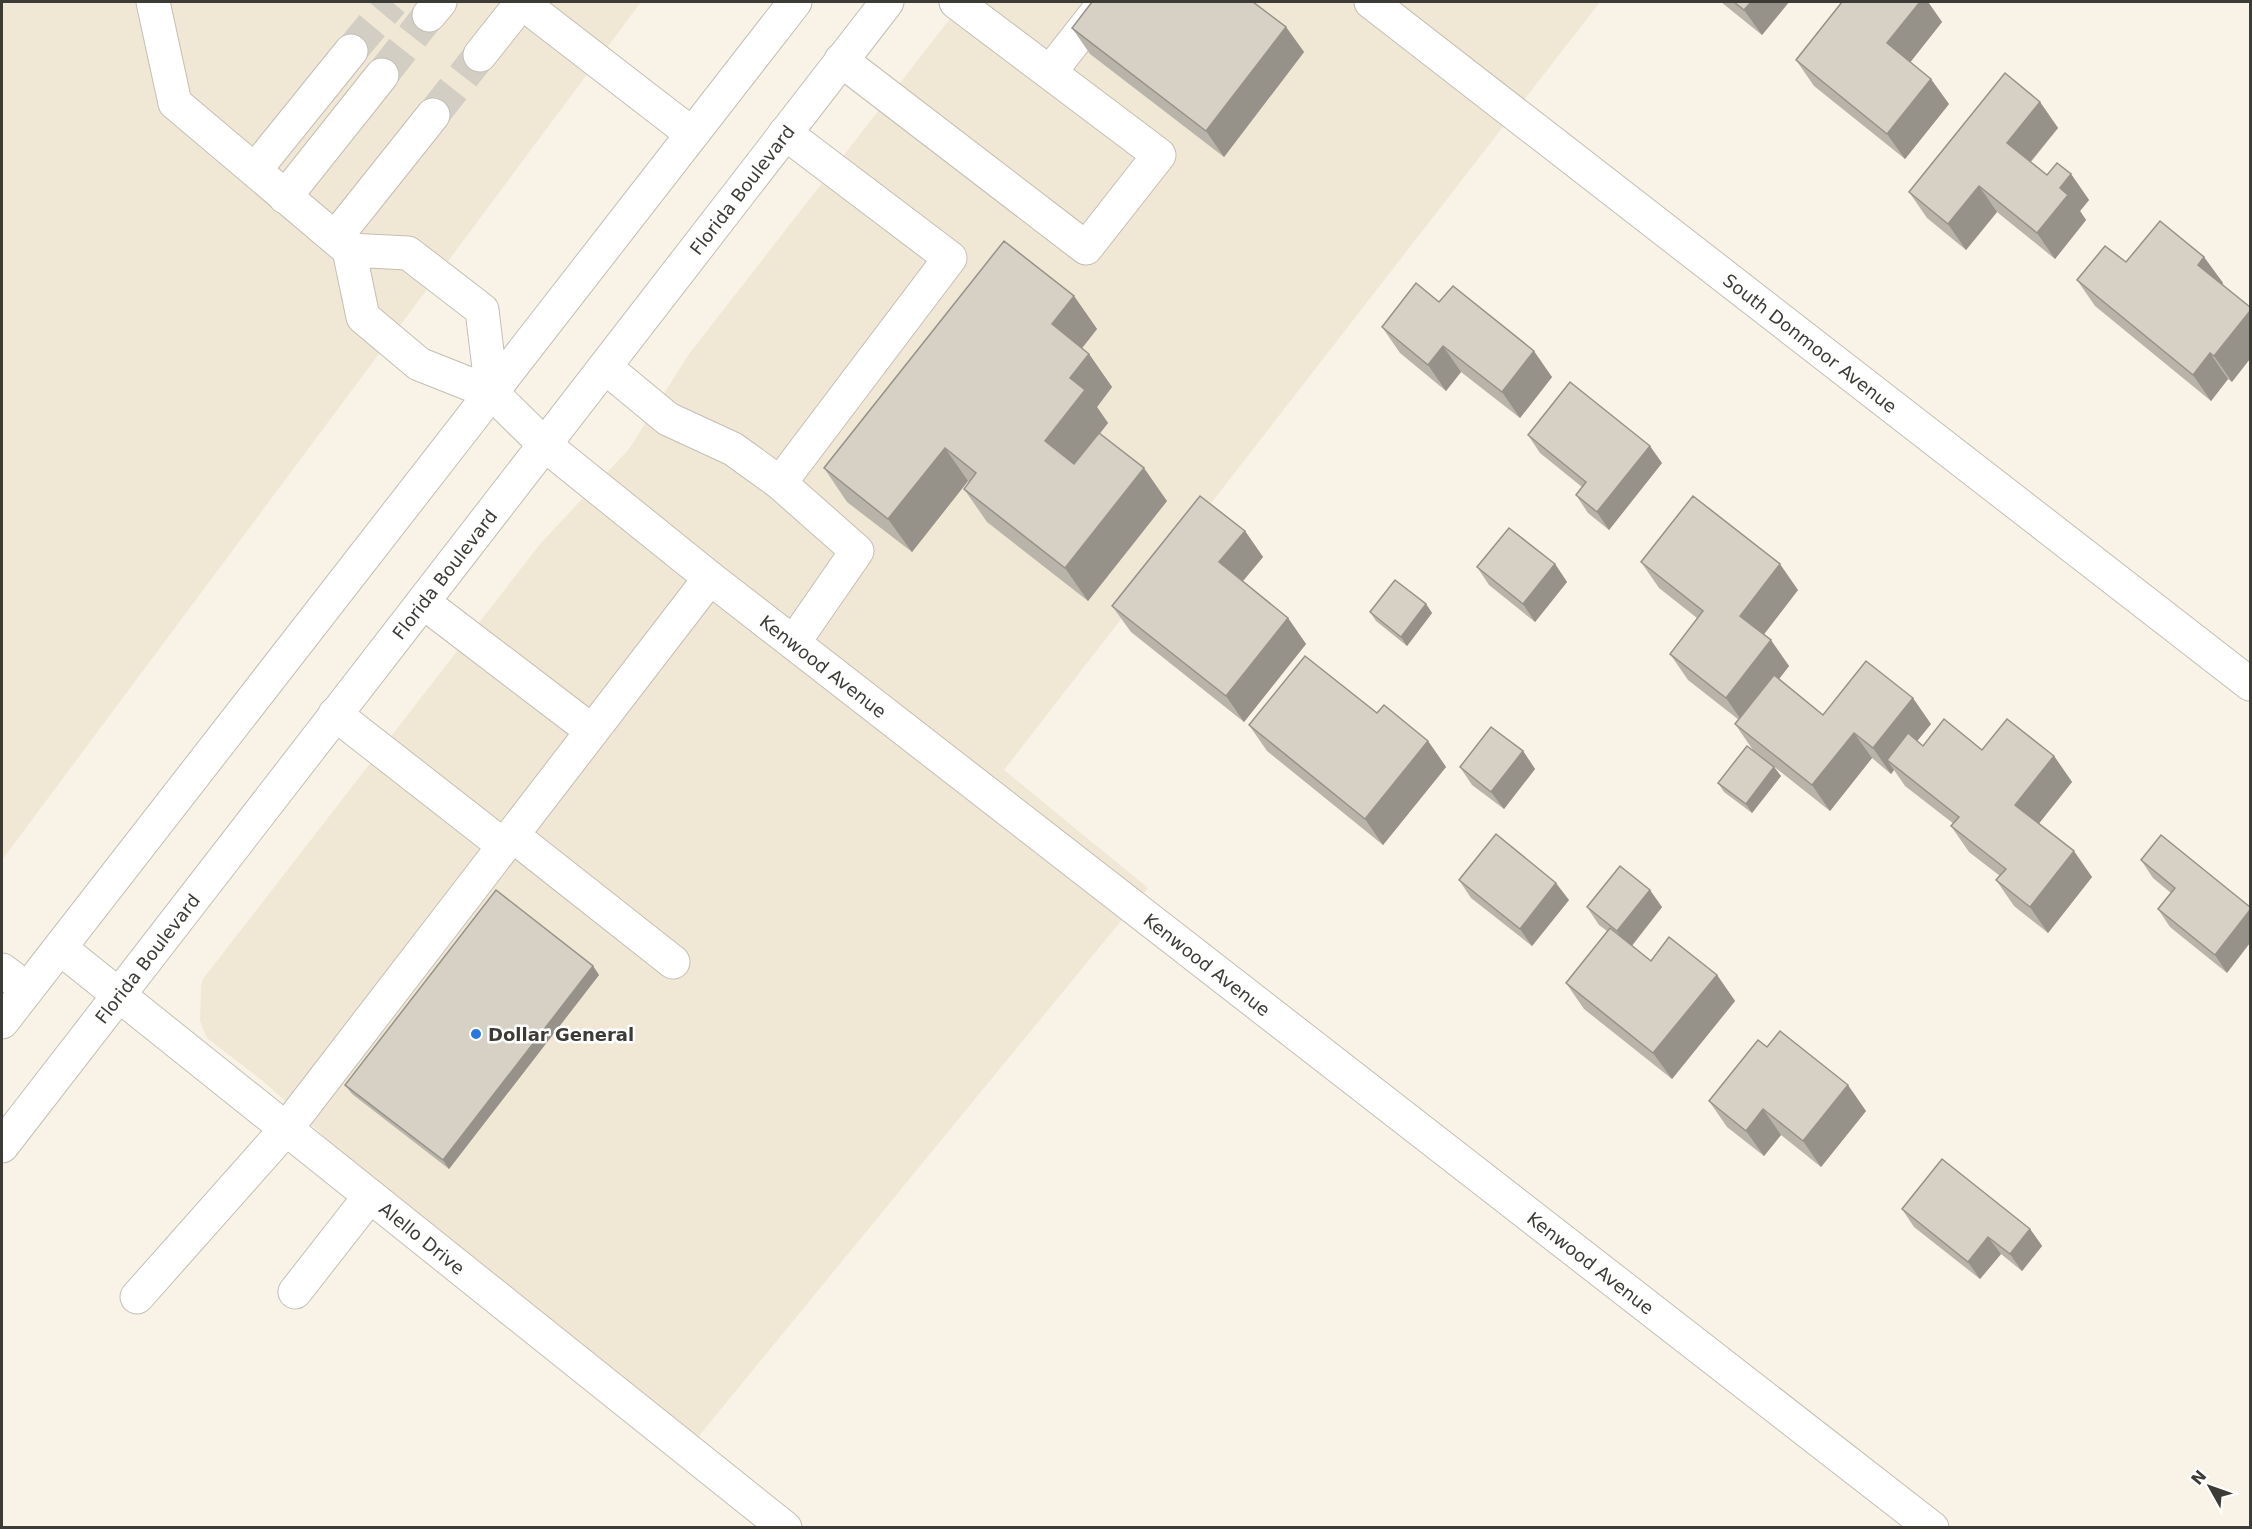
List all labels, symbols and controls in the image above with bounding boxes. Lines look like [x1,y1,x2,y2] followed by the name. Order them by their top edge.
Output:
[685,121,798,259] street label: Florida Boulevard
[1719,269,1901,417] street label: South Donmoor Avenue
[388,505,501,643] street label: Florida Boulevard
[756,611,891,722] street label: Kenwood Avenue
[90,890,204,1028] street label: Florida Boulevard
[1140,909,1274,1020] street label: Kenwood Avenue
[488,1024,634,1045] place label: Dollar General
[469,1027,483,1041] marker: Dollar General
[375,1197,469,1278] street label: Alello Drive
[1523,1207,1658,1318] street label: Kenwood Avenue
[2180,1457,2240,1517] north arrow
[2187,1466,2210,1489] text: N

